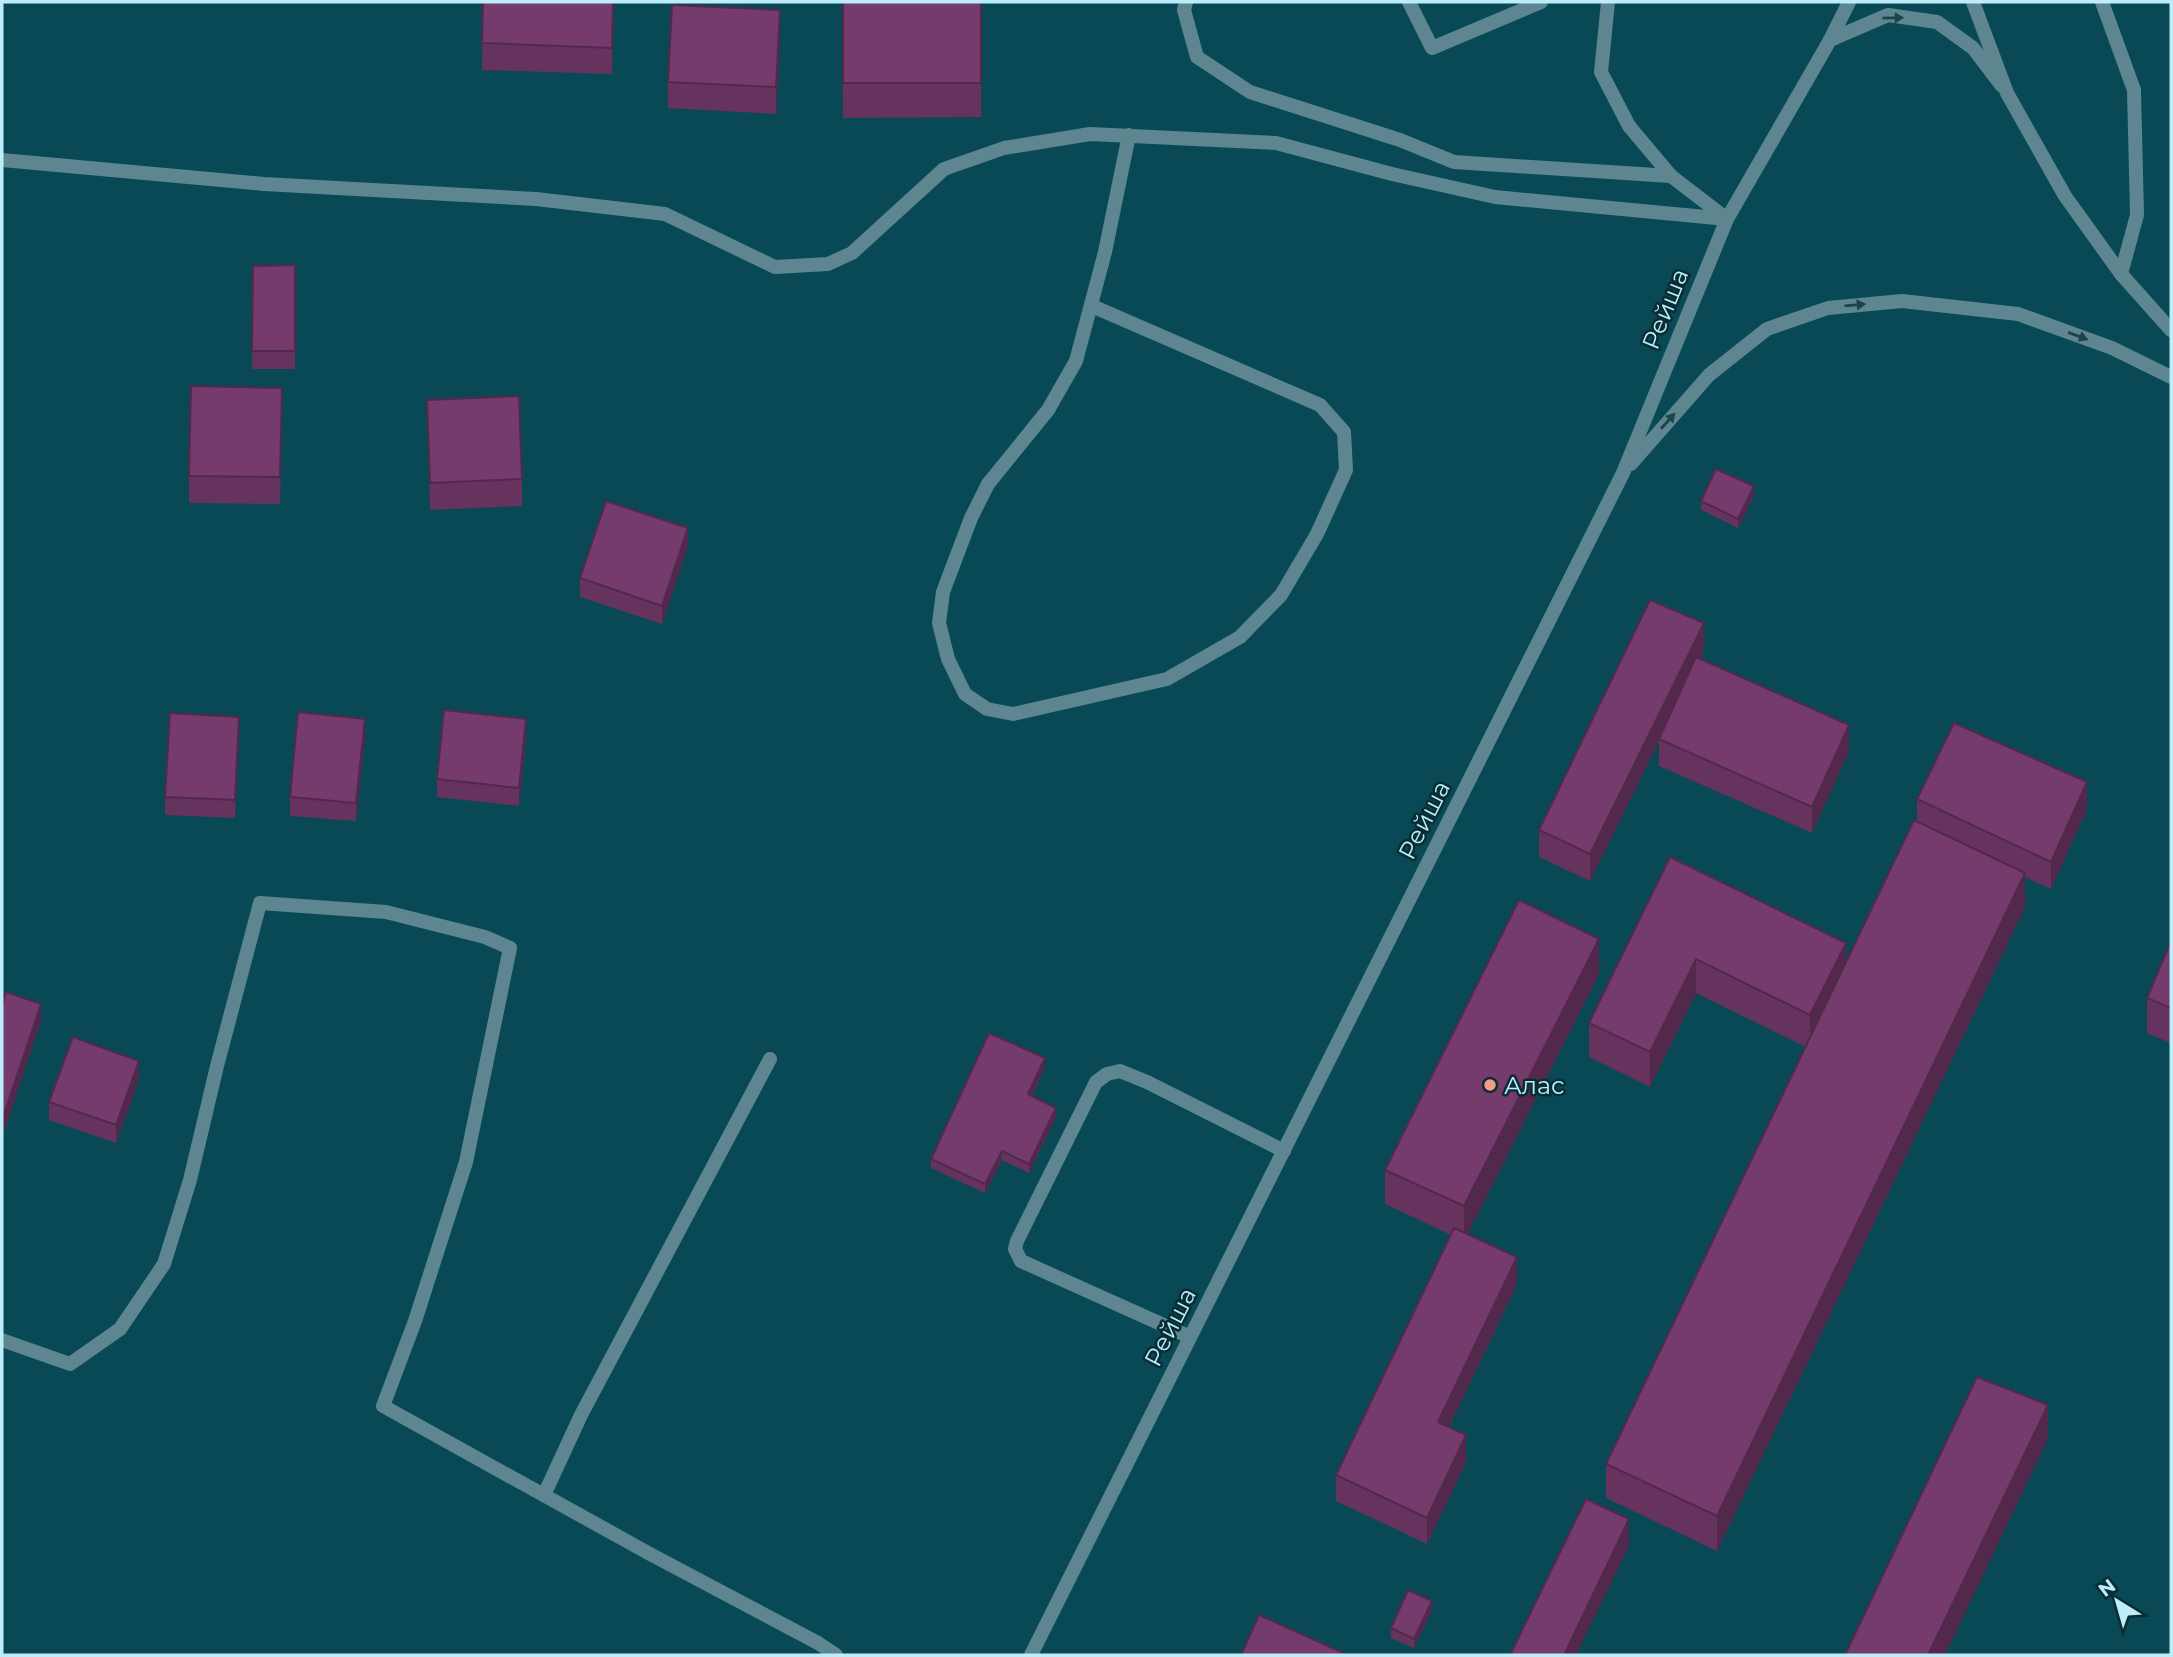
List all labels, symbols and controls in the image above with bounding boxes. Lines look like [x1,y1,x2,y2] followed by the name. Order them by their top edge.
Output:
[1882,12,1904,24] one-way arrow
[1636,264,1694,354] street label: Рейша
[1844,299,1866,310] one-way arrow
[2067,331,2088,342] one-way arrow
[1660,413,1675,430] one-way arrow
[1392,776,1456,864] street label: Рейша
[1504,1071,1565,1100] place label: Алас
[1482,1077,1498,1093] marker: Алас
[1138,1283,1202,1371] street label: Рейша
[2082,1566,2152,1636] north arrow
[2094,1574,2120,1602] text: N

